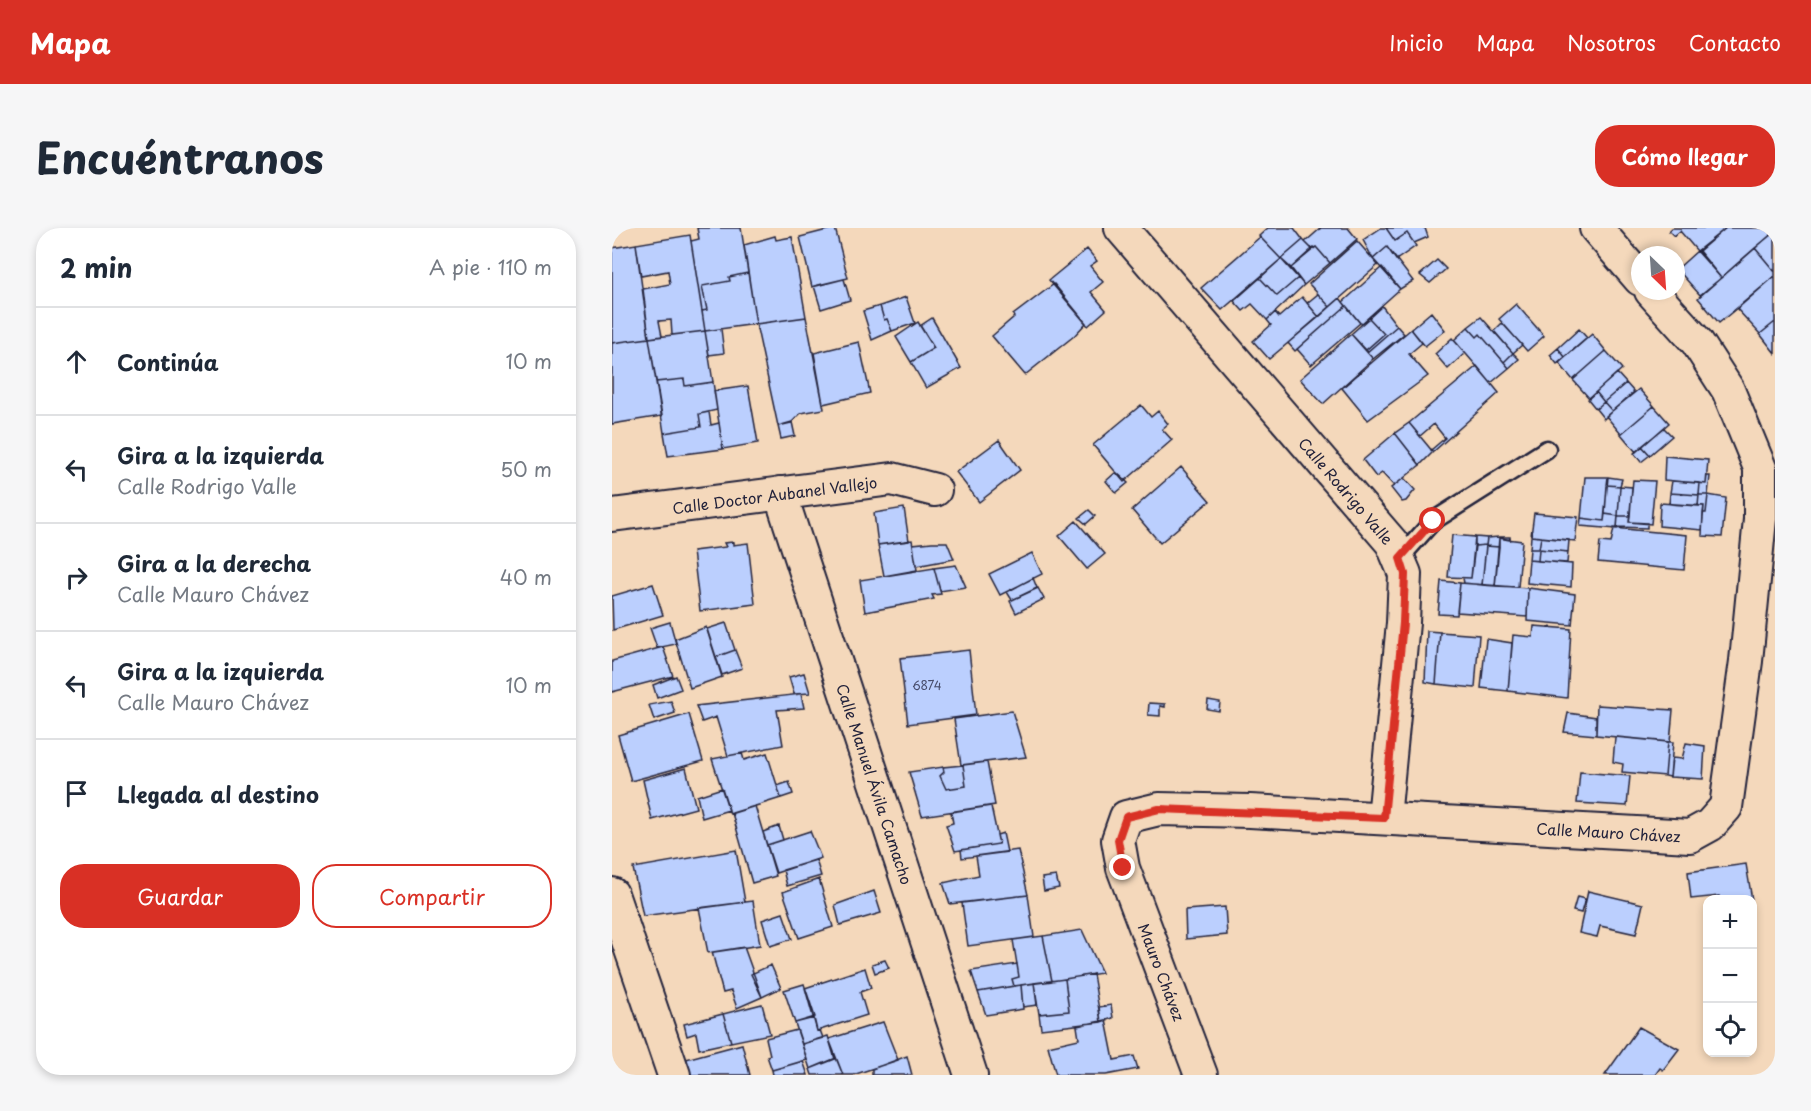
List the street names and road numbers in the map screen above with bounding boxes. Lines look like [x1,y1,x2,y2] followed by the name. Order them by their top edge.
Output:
[1294,432,1399,549] street label: Calle Rodrigo Valle
[671,470,878,519] street label: Calle Doctor Aubanel Vallejo
[832,680,919,887] street label: Calle Manuel Ávila Camacho
[1536,816,1681,847] street label: Calle Mauro Chávez
[1133,920,1191,1024] street label: Mauro Chávez

